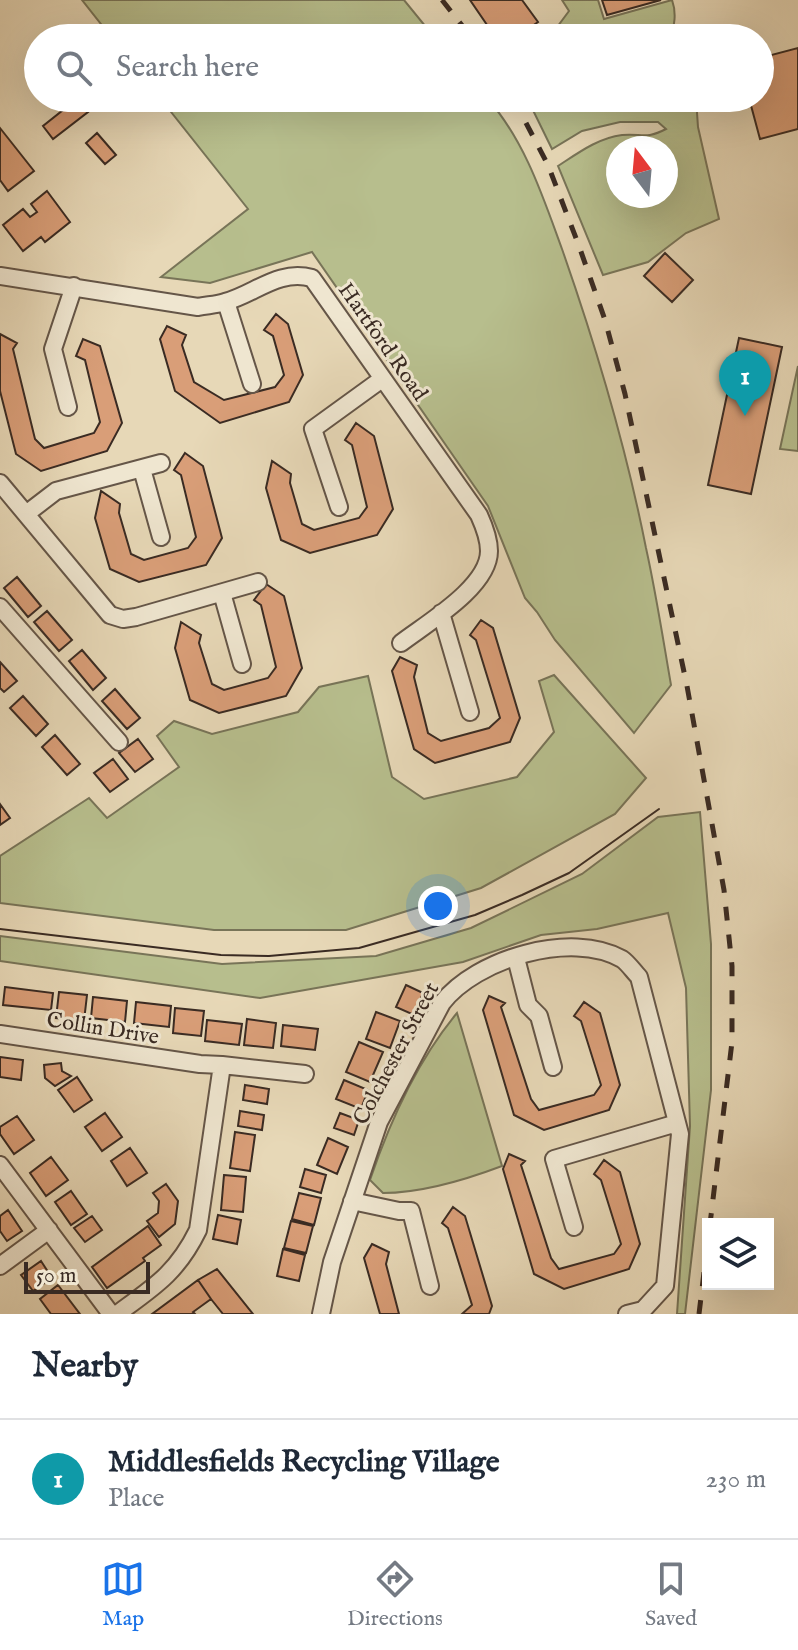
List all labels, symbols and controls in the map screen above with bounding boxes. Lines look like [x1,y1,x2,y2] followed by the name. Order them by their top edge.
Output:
[24,24,774,112] search box
[52,46,96,90] icon: search
[116,49,259,87] text: Search here
[606,136,678,208] north arrow
[331,278,434,407] street label: Hartford Road
[719,350,771,416] pin: 1
[418,886,458,926] your location
[347,977,446,1130] street label: Colchester Street
[45,1006,161,1052] street label: Collin Drive
[702,1218,774,1290] map controls
[702,1218,774,1290] button: layers
[24,1258,150,1294] scale bar
[36,1262,77,1290] text: 50 m
[32,1345,138,1388] text: Nearby
[108,1444,500,1482] text: Middlesfields Recycling Village
[53,1463,63,1496] text: 1
[706,1463,766,1496] text: 230 m
[108,1482,164,1515] text: Place
[101,1557,145,1633] tab: Map
[347,1557,443,1633] tab: Directions
[645,1557,697,1633] tab: Saved

